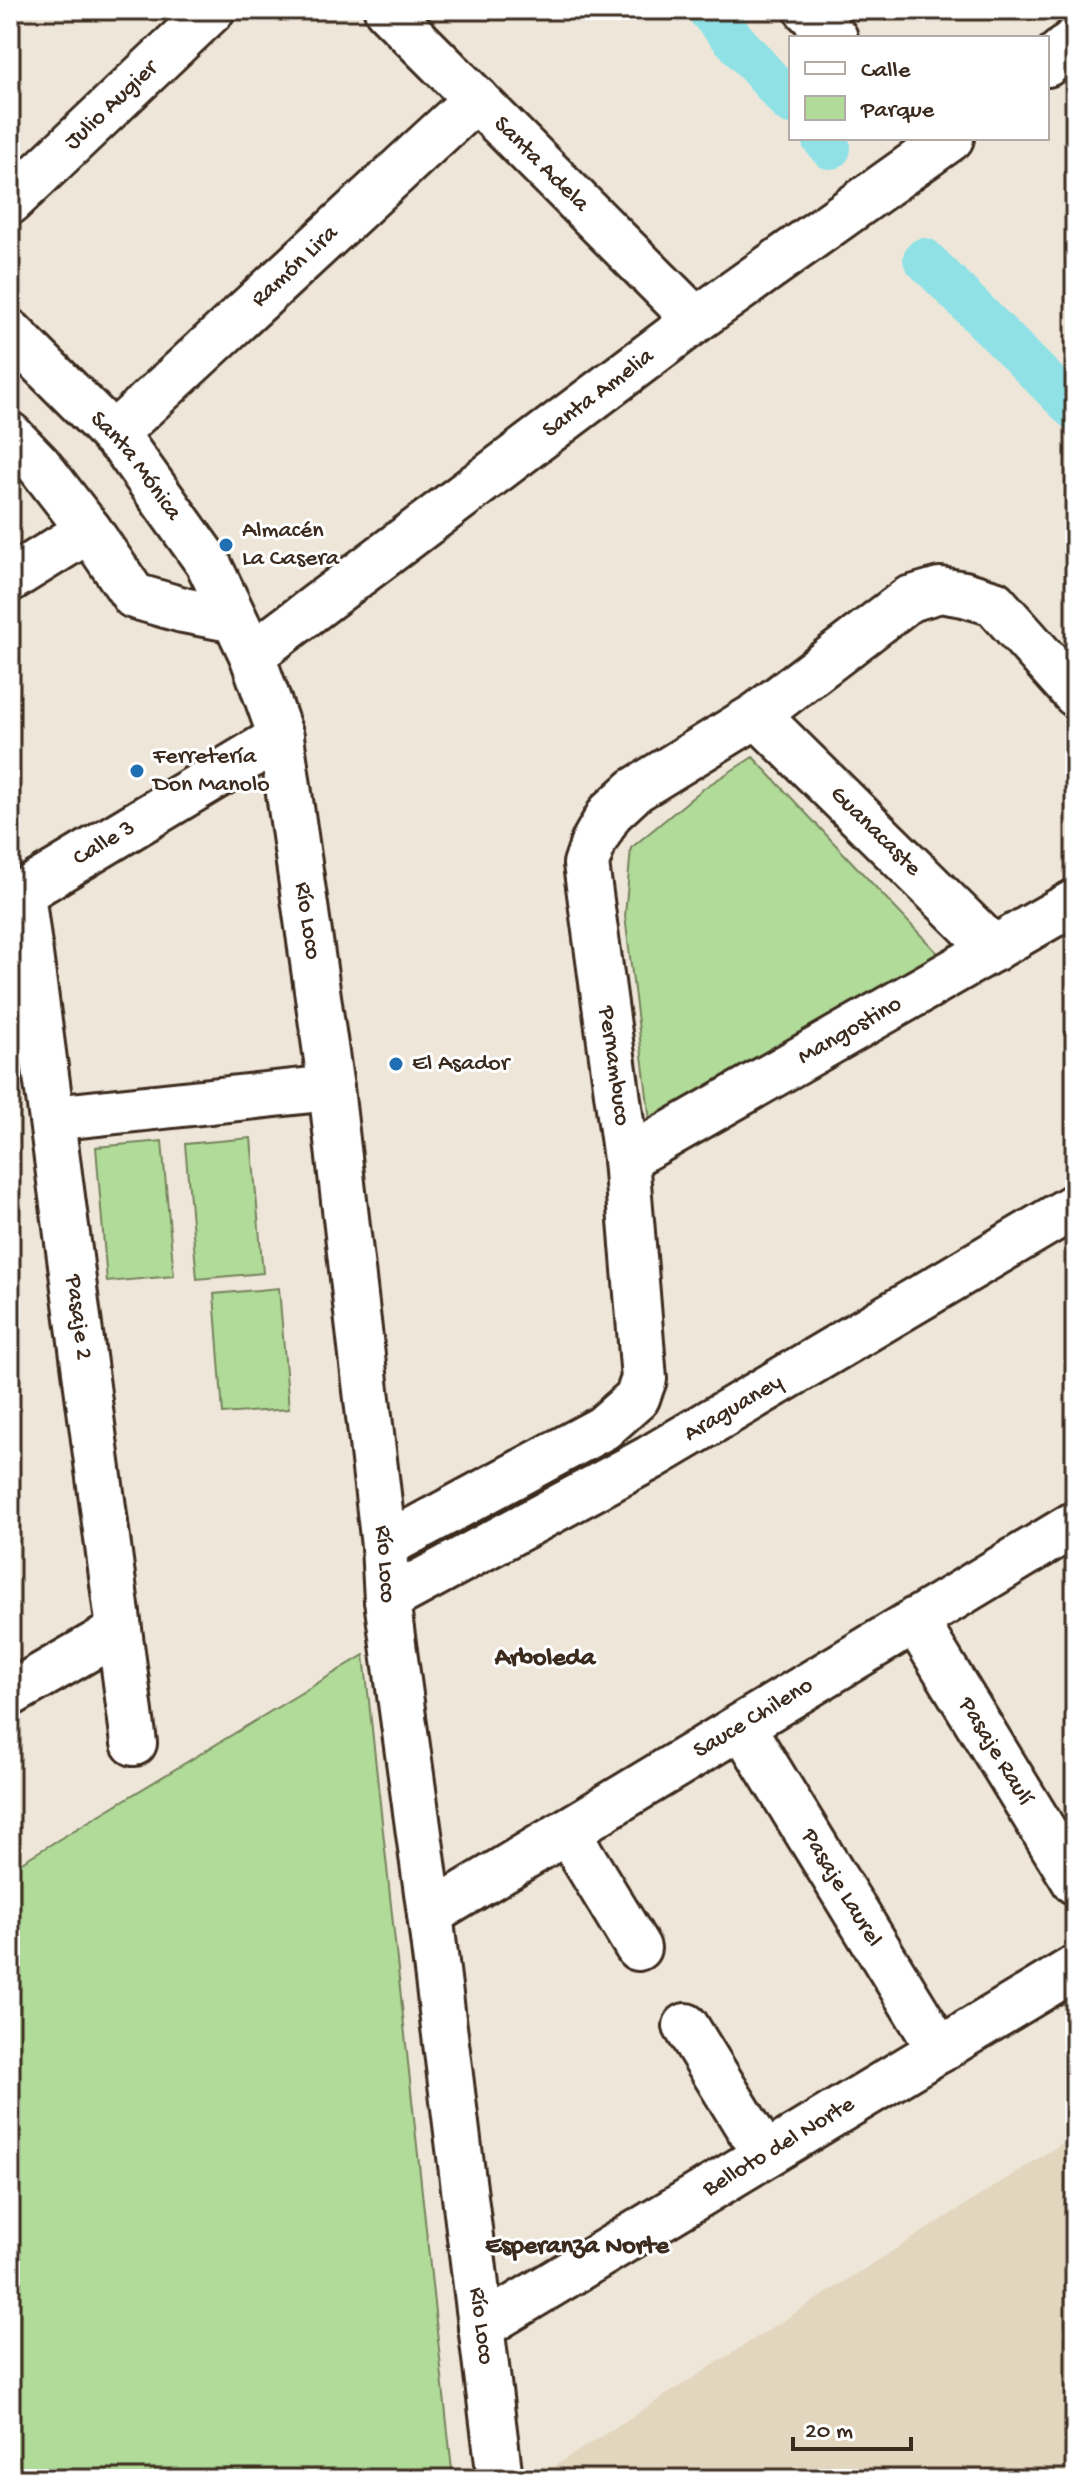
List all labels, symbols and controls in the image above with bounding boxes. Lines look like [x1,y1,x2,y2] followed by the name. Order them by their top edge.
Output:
[789,36,1049,140] legend
[59,53,166,157] street label: Julio Augier
[861,57,911,86] text: Calle
[860,97,935,126] text: Parque
[487,110,595,219] street label: Santa Adela
[245,219,345,314] street label: Ramón Lira
[537,342,660,445] street label: Santa Amelia
[83,405,188,527] street label: Santa Mónica
[242,517,340,574] place label: Almacén La Casera
[217,536,235,554] marker: Almacén La Casera
[151,743,270,800] place label: Ferretería Don Manolo
[128,762,146,780] marker: Ferretería Don Manolo
[823,780,927,883] street label: Guanacaste
[68,813,141,873] street label: Calle 3
[287,880,327,961] street label: Río Loco
[793,990,907,1072] street label: Mangostino
[590,1003,636,1128] street label: Pernambuco
[412,1050,512,1079] place label: El Asador
[387,1055,405,1073] marker: El Asador
[58,1272,98,1362] street label: Pasaje 2
[679,1368,788,1449] street label: Araguaney
[367,1524,402,1604] street label: Río Loco
[494,1644,597,1675] district label: Arboleda
[688,1671,819,1766] street label: Sauce Chileno
[951,1691,1040,1812] street label: Pasaje Raulí
[793,1823,888,1953] street label: Pasaje Laurel
[697,2090,860,2204] street label: Belloto del Norte
[485,2232,670,2263] district label: Esperanza Norte
[462,2286,500,2366] street label: Río Loco
[793,2401,911,2451] scale bar
[805,2418,853,2447] text: 20 m

